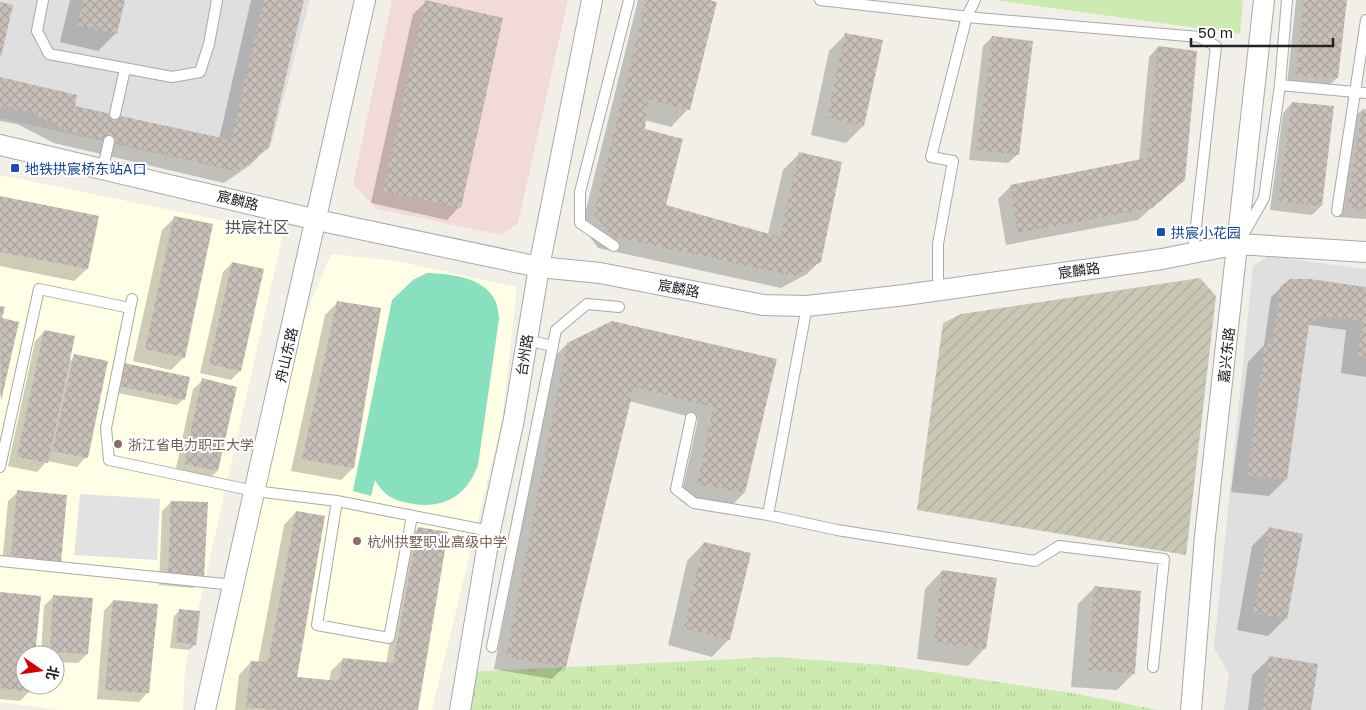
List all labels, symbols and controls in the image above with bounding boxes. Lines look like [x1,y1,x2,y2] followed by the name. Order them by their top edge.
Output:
[1191,15,1334,47] scale bar
[1198,23,1233,41] text: 50 m
[25,160,146,177] place label: 地铁拱宸桥东站A口
[9,162,21,174] marker: 地铁拱宸桥东站A口
[216,187,260,213] street label: 宸麟路
[225,217,289,237] district label: 拱宸社区
[1171,224,1241,241] place label: 拱宸小花园
[1155,226,1167,238] marker: 拱宸小花园
[1057,259,1101,281] street label: 宸麟路
[657,276,701,300] street label: 宸麟路
[271,326,301,384] street label: 舟山东路
[1215,326,1237,384] street label: 嘉兴东路
[512,333,536,377] street label: 台州路
[128,436,254,453] place label: 浙江省电力职工大学
[112,438,124,450] marker: 浙江省电力职工大学
[367,533,507,550] place label: 杭州拱墅职业高级中学
[351,535,363,547] marker: 杭州拱墅职业高级中学
[15,645,65,695] north arrow
[43,664,63,682] text: 北

